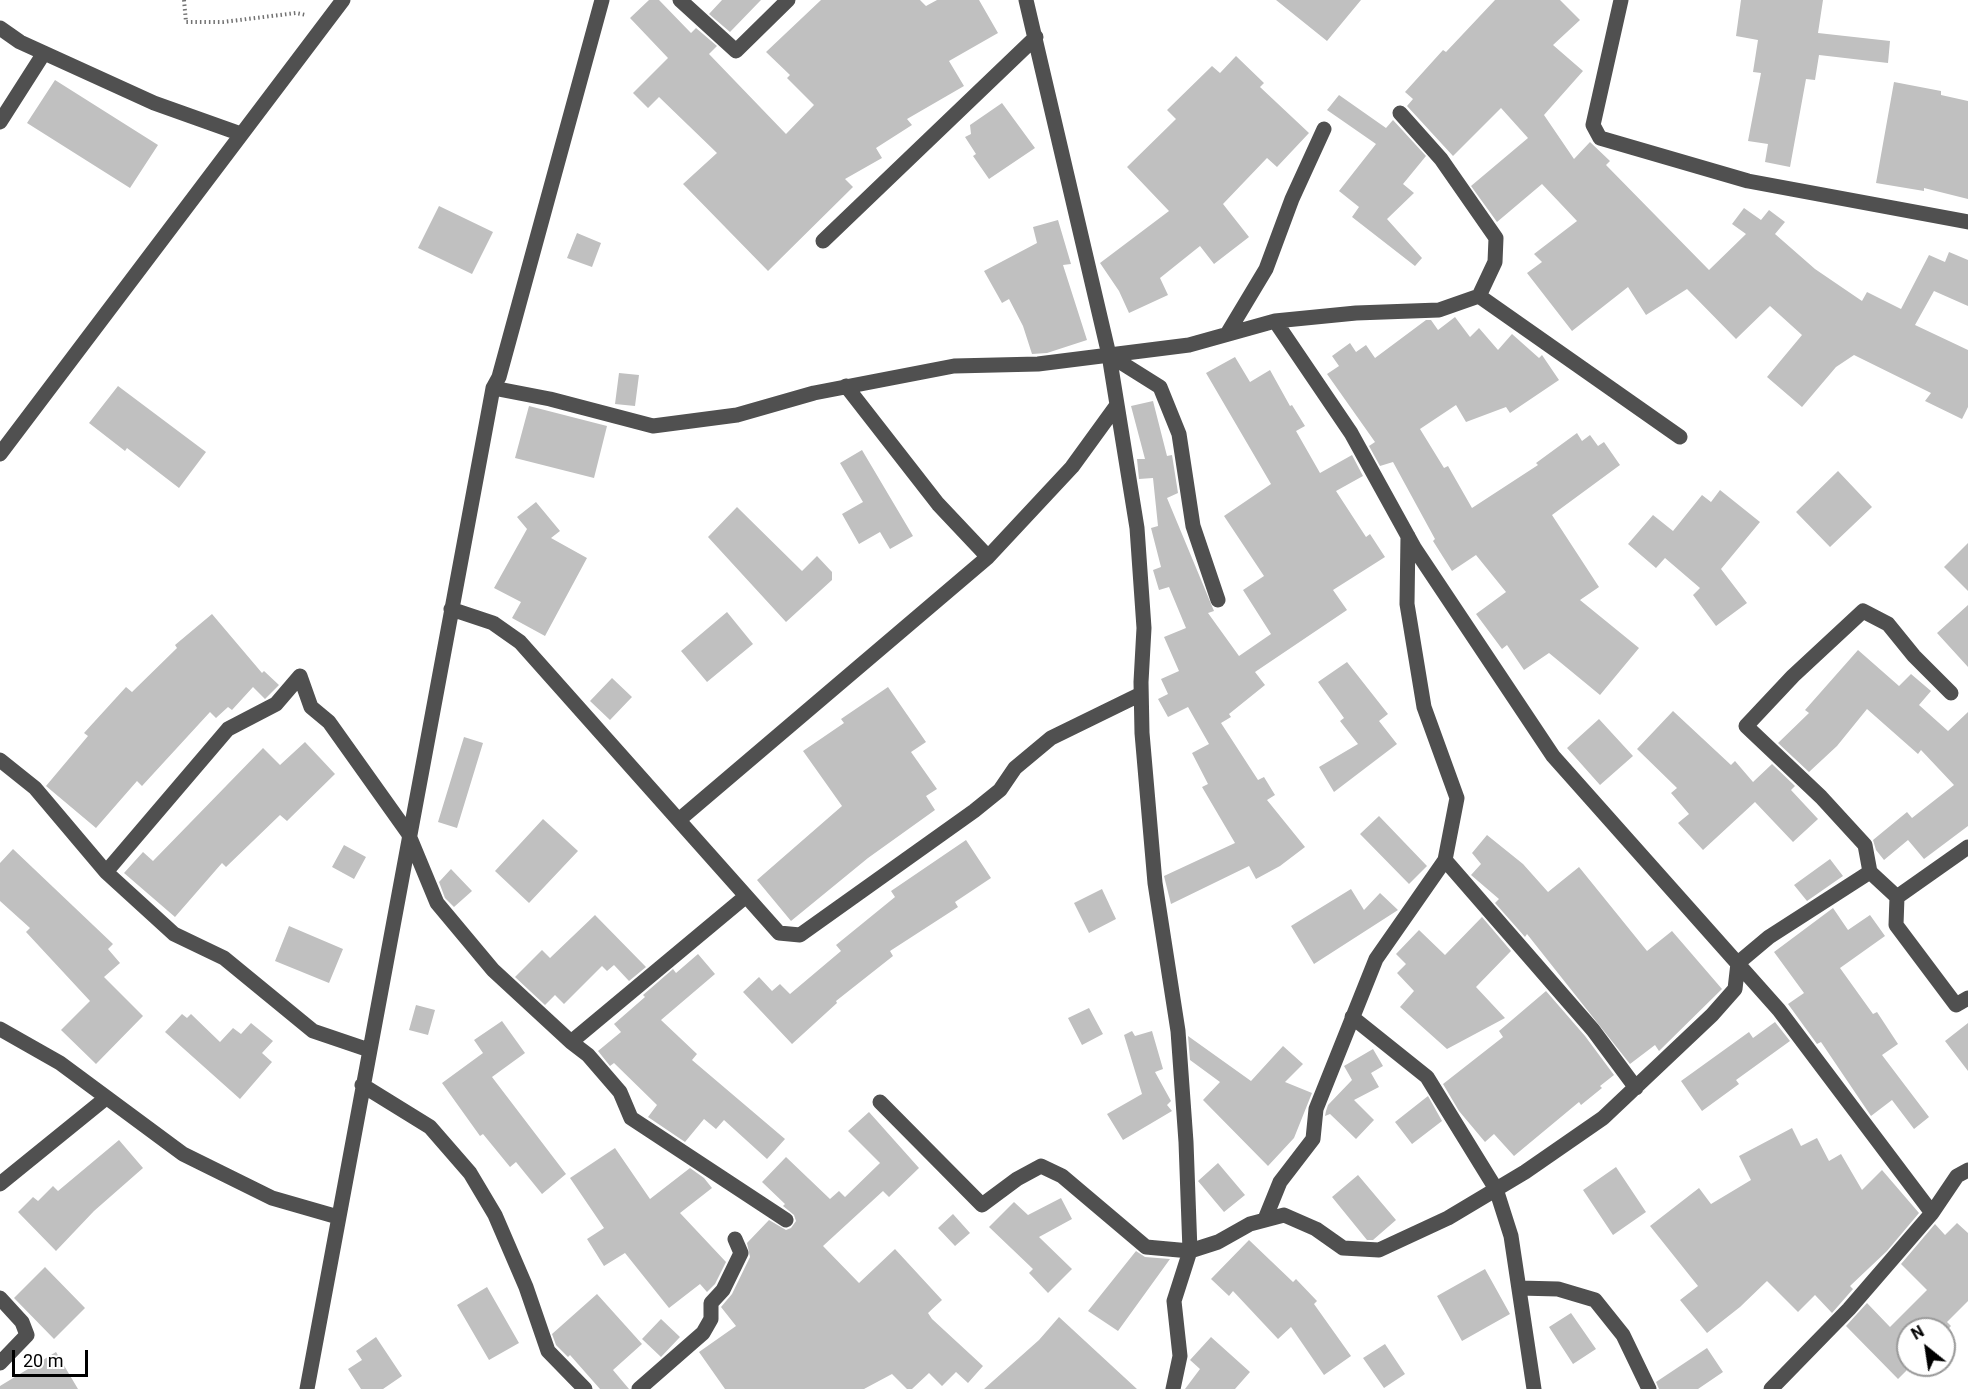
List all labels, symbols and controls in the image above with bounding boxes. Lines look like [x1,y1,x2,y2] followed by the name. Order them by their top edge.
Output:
[1896,1317,1956,1377] north arrow
[1908,1322,1927,1344] text: N
[15,1338,92,1376] scale bar
[23,1350,63,1371] text: 20 m

